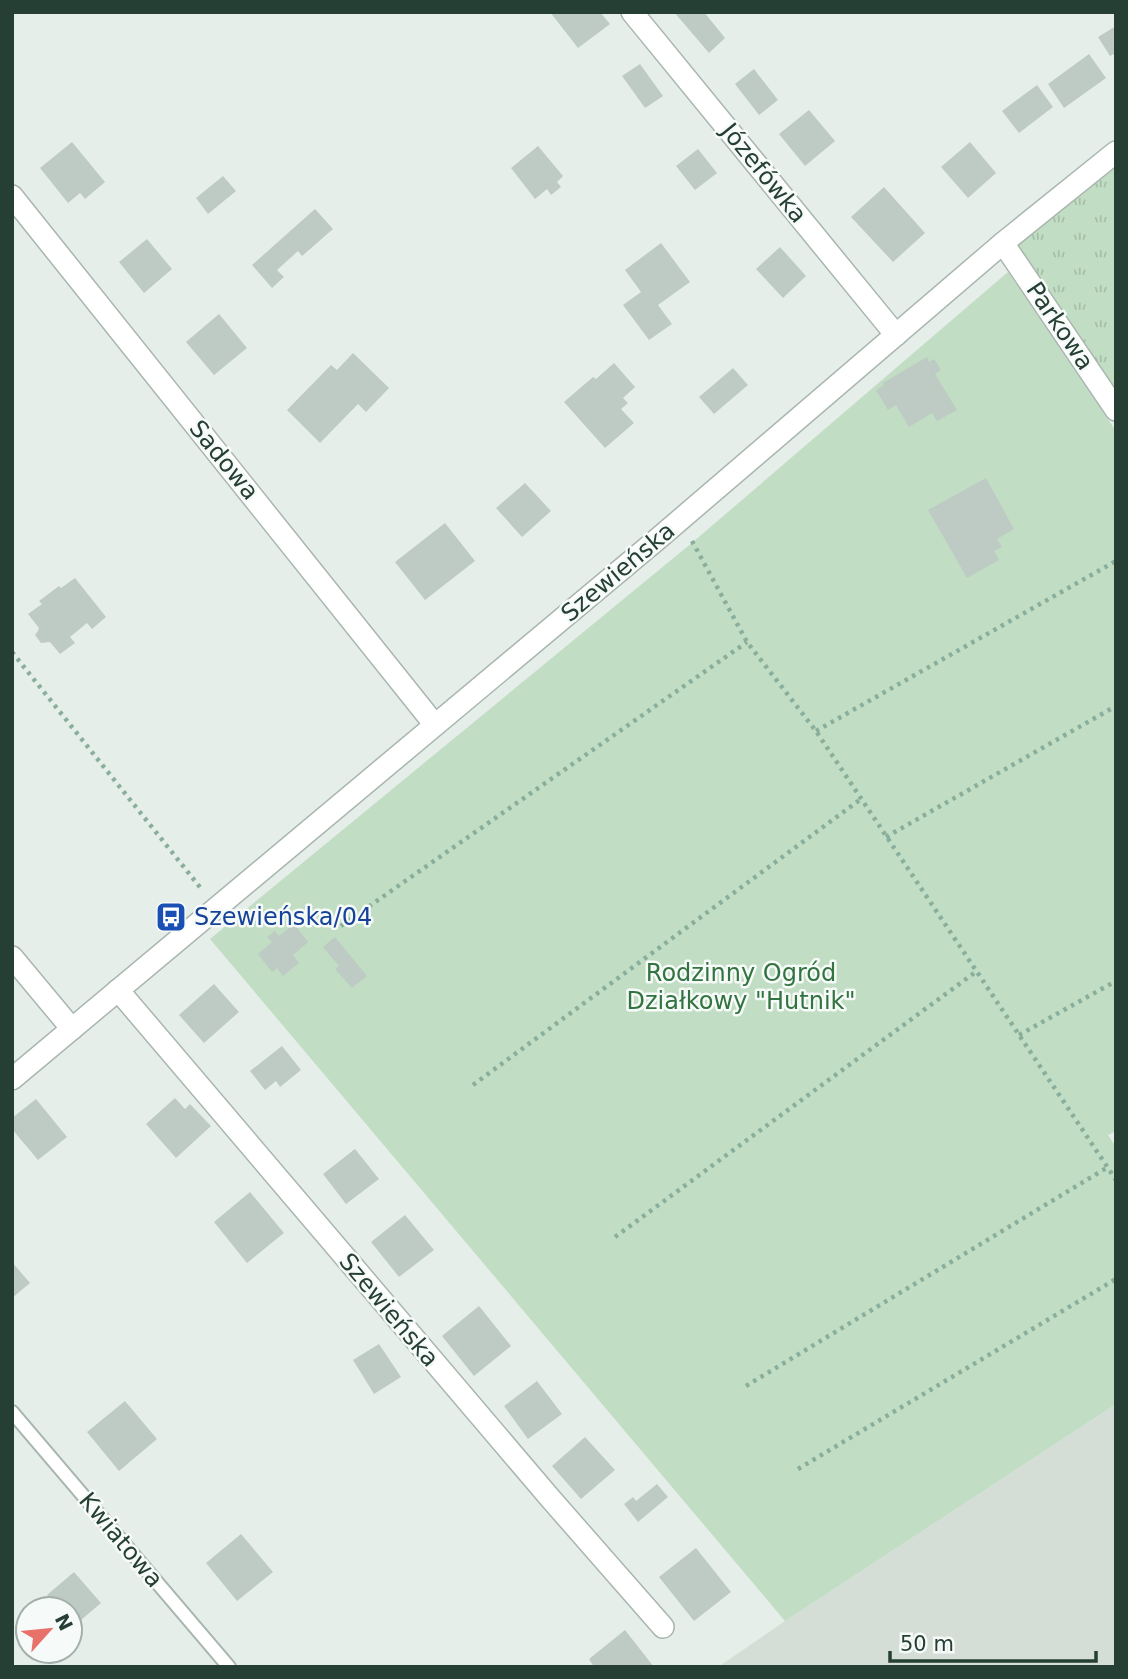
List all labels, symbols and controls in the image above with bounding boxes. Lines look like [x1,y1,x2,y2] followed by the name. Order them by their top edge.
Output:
[714,116,813,228] street label: Józefówka
[1020,277,1100,375] street label: Parkowa
[183,415,265,505] street label: Sadowa
[556,516,680,628] street label: Szewieńska
[154,900,188,934] bus stop icon: Szewieńska/04
[194,903,372,931] place label: Szewieńska/04
[627,959,855,1015] park label: Rodzinny Ogród Działkowy "Hutnik"
[333,1248,445,1372] street label: Szewieńska
[73,1487,169,1593] street label: Kwiatowa
[14,1595,84,1665] north arrow
[51,1610,78,1634] text: N
[890,1620,1096,1664] scale bar
[900,1632,954,1656] text: 50 m

